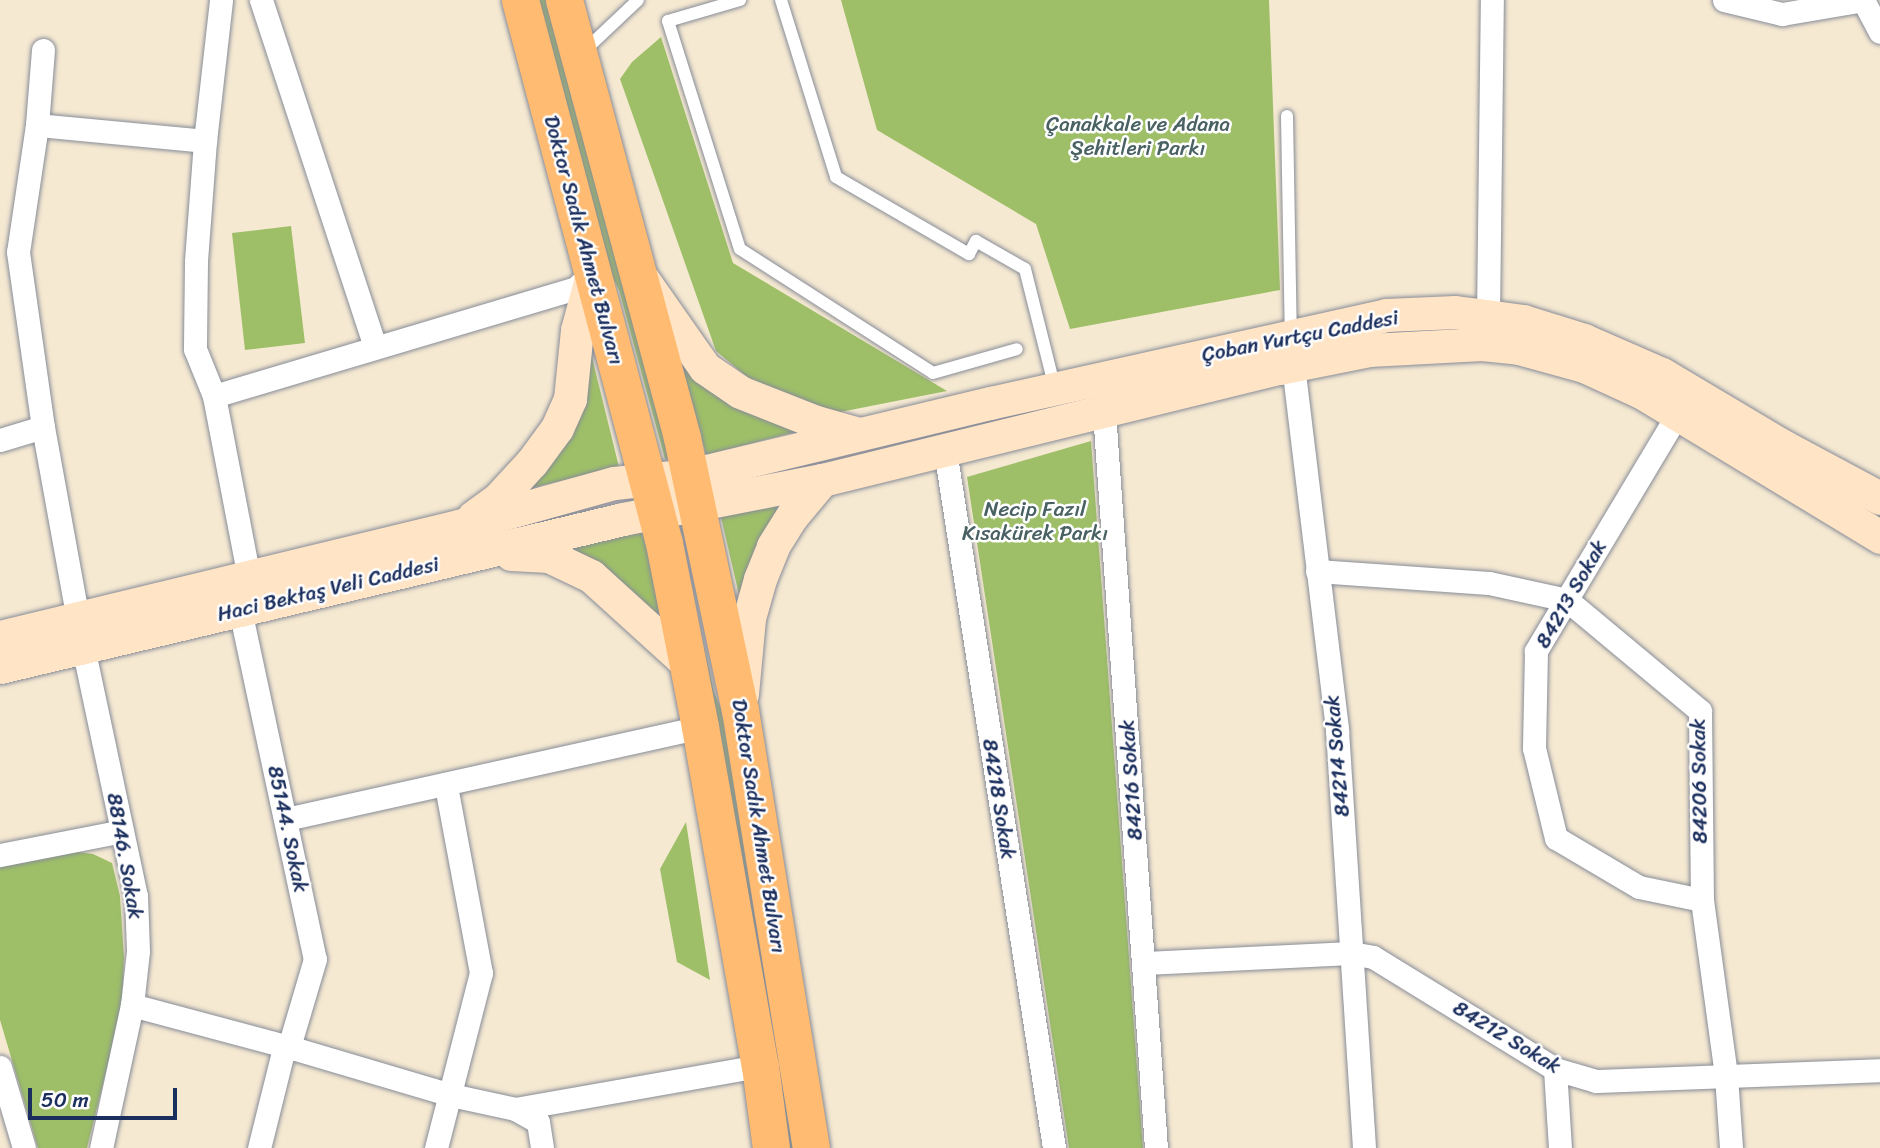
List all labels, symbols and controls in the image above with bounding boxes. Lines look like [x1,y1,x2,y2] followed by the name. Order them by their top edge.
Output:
[1046,111,1230,161] park label: Çanakkale ve Adana Şehitleri Parkı
[539,113,629,367] street label: Doktor Sadık Ahmet Bulvarı
[1200,305,1400,367] street label: Çoban Yurtçu Caddesi
[962,496,1108,546] park label: Necip Fazıl Kısakürek Parkı
[1530,535,1612,653] street label: 84213 Sokak
[215,551,441,627] street label: Haci Bektaş Veli Caddesi
[1319,694,1355,818] street label: 84214 Sokak
[727,697,791,955] street label: Doktor Sadık Ahmet Bulvarı
[1685,718,1713,844] street label: 84206 Sokak
[1114,719,1148,841] street label: 84216 Sokak
[977,737,1021,861] street label: 84218 Sokak
[262,763,314,895] street label: 85144. Sokak
[101,791,149,921] street label: 88146. Sokak
[1449,995,1565,1079] street label: 84212 Sokak
[32,1074,180,1118] scale bar
[41,1081,89,1119] text: 50 m

